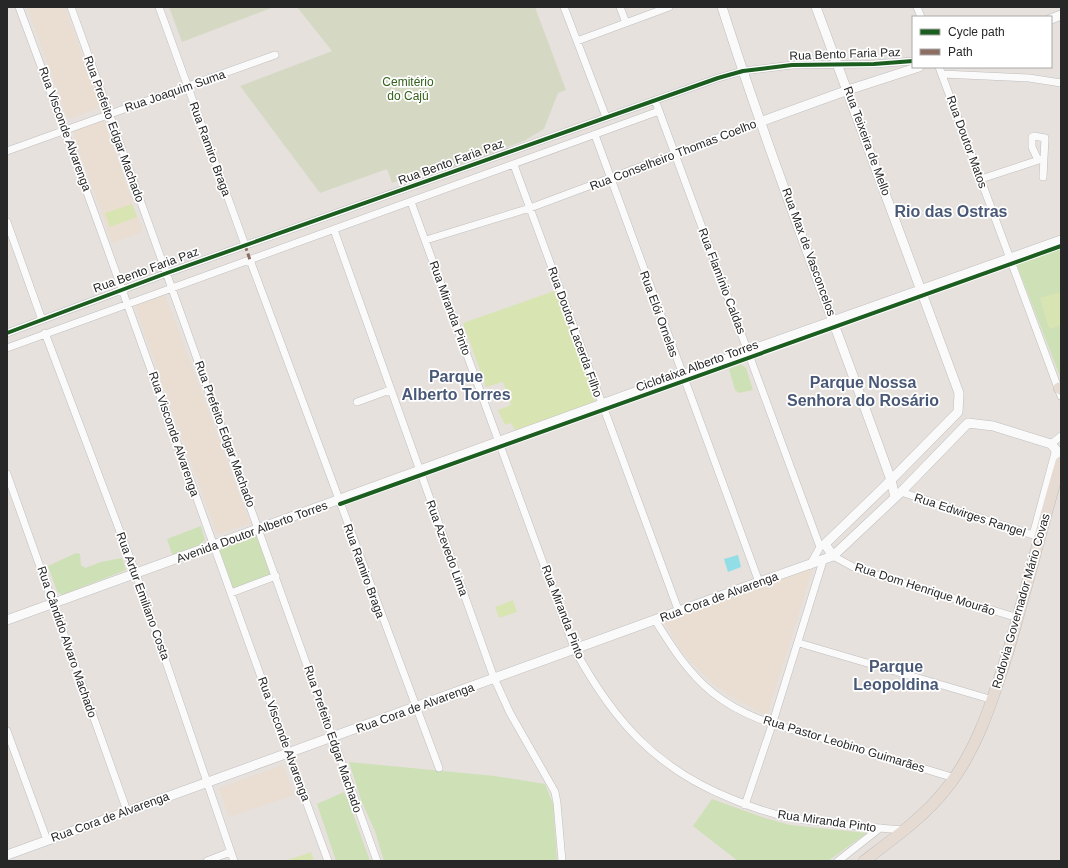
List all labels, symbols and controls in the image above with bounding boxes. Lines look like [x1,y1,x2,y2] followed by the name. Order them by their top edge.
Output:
[912,16,1052,68] legend
[948,25,1005,39] text: Cycle path
[789,45,901,63] street label: Rua Bento Faria Paz
[948,45,973,59] text: Path
[81,54,147,204] street label: Rua Prefeito Edgar Machado
[36,65,94,193] street label: Rua Visconde Alvarenga
[123,67,227,115] street label: Rua Joaquim Suma
[382,75,434,103] park label: Cemitério do Cajú
[841,84,893,198] street label: Rua Teixeira de Mello
[944,94,990,190] street label: Rua Doutor Matos
[186,100,234,198] street label: Rua Ramiro Braga
[588,117,759,193] street label: Rua Conselheiro Thomas Coelho
[396,136,506,188] street label: Rua Bento Faria Paz
[779,186,839,318] street label: Rua Max de Vasconcelos
[895,203,1008,220] district label: Rio das Ostras
[695,226,749,336] street label: Rua Flamínio Caldas
[91,244,201,296] street label: Rua Bento Faria Paz
[426,259,474,357] street label: Rua Miranda Pinto
[545,265,605,399] street label: Rua Doutor Lacerda Filho
[637,269,681,359] street label: Rua Elói Ornelas
[634,337,760,395] street label: Ciclofaixa Alberto Torres
[192,359,258,509] street label: Rua Prefeito Edgar Machado
[401,368,511,403] district label: Parque Alberto Torres
[146,370,202,499] street label: Rua Visconde Alvarenga
[787,374,939,409] district label: Parque Nossa Senhora do Rosário
[913,490,1027,540] street label: Rua Edwirges Rangel
[175,498,329,566] street label: Avenida Doutor Alberto Torres
[423,498,471,598] street label: Rua Azevedo Lima
[989,512,1053,690] street label: Rodovia Governador Mário Covas
[340,522,388,620] street label: Rua Ramiro Braga
[113,530,173,662] street label: Rua Artur Emiliano Costa
[853,560,997,618] street label: Rua Dom Henrique Mourão
[539,563,587,661] street label: Rua Miranda Pinto
[34,564,100,720] street label: Rua Cândido Alvaro Machado
[658,569,780,625] street label: Rua Cora de Alvarenga
[853,658,939,693] district label: Parque Leopoldina
[301,664,365,815] street label: Rua Prefeito Edgar Machado
[255,675,313,803] street label: Rua Visconde Alvarenga
[354,680,476,736] street label: Rua Cora de Alvarenga
[762,713,926,775] street label: Rua Pastor Leobino Guimarães
[49,789,171,845] street label: Rua Cora de Alvarenga
[777,807,878,835] street label: Rua Miranda Pinto

